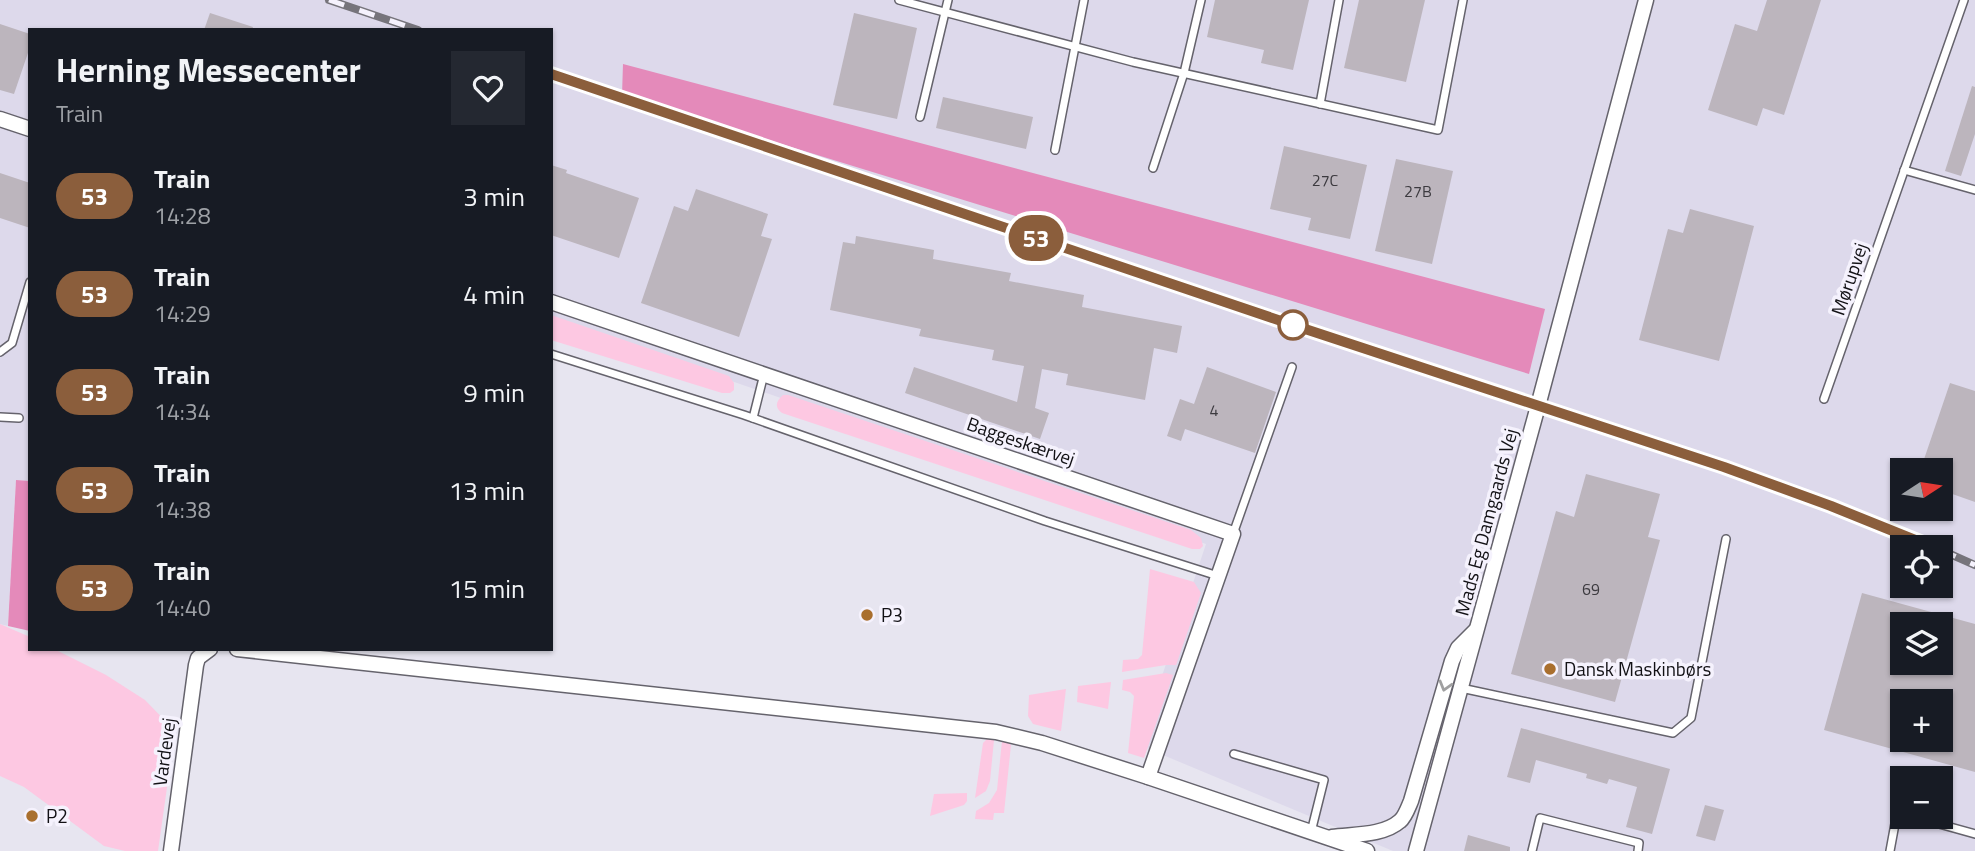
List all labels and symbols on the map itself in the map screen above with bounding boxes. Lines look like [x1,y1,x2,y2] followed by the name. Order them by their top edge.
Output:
[1312,168,1339,192] house number: 27C
[1404,179,1432,203] house number: 27B
[1004,215,1068,261] line badge: 53
[1823,239,1874,319] street label: Mørupvej
[1278,310,1308,340] unlabelled marker
[1210,398,1219,422] house number: 4
[963,408,1079,473] street label: Baggeskærvej
[1447,425,1524,619] street label: Mads Eg Damgaards Vej
[1890,458,1953,522] north arrow
[1582,577,1600,601] house number: 69
[881,600,903,629] place label: P3
[859,607,875,623] marker: P3
[1564,654,1711,683] place label: Dansk Maskinbørs
[1542,661,1558,677] marker: Dansk Maskinbørs
[1438,680,1453,692] one-way arrow
[144,716,183,788] street label: Vardevej
[46,801,68,830] place label: P2
[24,808,40,824] marker: P2

